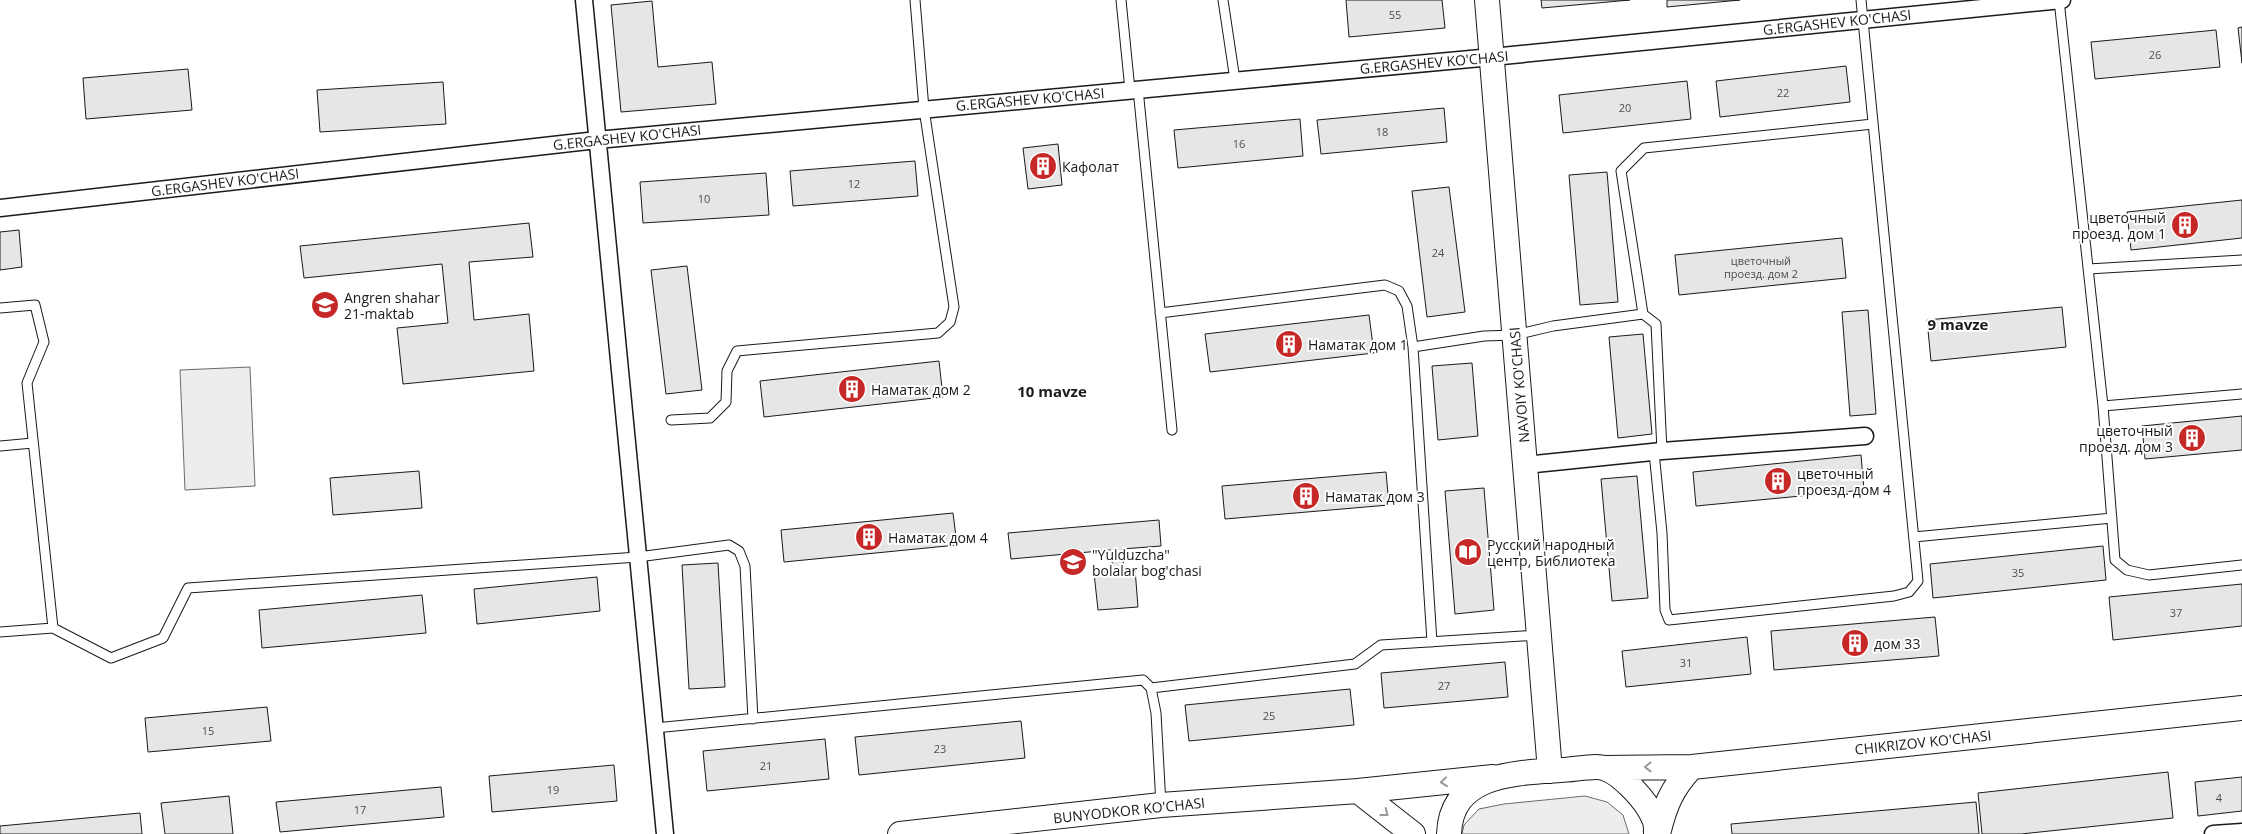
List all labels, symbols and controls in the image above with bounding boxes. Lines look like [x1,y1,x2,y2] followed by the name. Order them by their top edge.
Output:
[1762,5,1912,39] street label: G.ERGASHEV KO'CHASI
[1389,7,1401,22] house number: 55
[1359,46,1509,78] street label: G.ERGASHEV KO'CHASI
[2149,47,2161,62] house number: 26
[955,83,1105,115] street label: G.ERGASHEV KO'CHASI
[1777,85,1789,100] house number: 22
[1619,100,1631,115] house number: 20
[552,120,702,154] street label: G.ERGASHEV KO'CHASI
[1376,124,1388,139] house number: 18
[1233,136,1245,151] house number: 16
[1028,151,1058,181] building icon: Кафолат
[1062,157,1120,176] place label: Кафолат
[150,163,300,201] street label: G.ERGASHEV KO'CHASI
[848,176,860,191] house number: 12
[698,191,710,206] house number: 10
[2072,208,2166,243] place label: цветочный проезд. дом 1
[2170,210,2200,240] building icon: цветочный проезд. дом 1
[1432,245,1445,260] house number: 24
[1724,253,1798,281] house number: цветочный проезд. дом 2
[344,288,440,323] place label: Angren shahar 21-maktab
[310,290,340,320] school or university icon: Angren shahar 21-maktab
[1928,314,1989,334] district label: 9 mavze
[1504,326,1534,444] street label: NAVOIY KO'CHASI
[1274,329,1304,359] building icon: Наматак дом 1
[1308,335,1408,354] place label: Наматак дом 1
[837,374,867,404] building icon: Наматак дом 2
[871,380,971,399] place label: Наматак дом 2
[1017,381,1087,401] district label: 10 mavze
[2079,421,2173,456] place label: цветочный проезд. дом 3
[2177,423,2207,453] building icon: цветочный проезд. дом 3
[1797,464,1891,499] place label: цветочный проезд. дом 4
[1763,466,1793,496] building icon: цветочный проезд. дом 4
[1291,481,1321,511] building icon: Наматак дом 3
[1325,487,1425,506] place label: Наматак дом 3
[854,522,884,552] building icon: Наматак дом 4
[888,528,988,547] place label: Наматак дом 4
[1487,535,1616,570] place label: Русский народный центр, Библиотека
[1453,537,1483,567] library icon: Русский народный центр, Библиотека
[1092,545,1202,580] place label: "Yulduzcha" bolalar bog'chasi
[1058,547,1088,577] school or university icon: "Yulduzcha" bolalar bog'chasi
[2012,565,2024,580] house number: 35
[2170,605,2182,620] house number: 37
[1840,628,1870,658] building icon: дом 33
[1874,634,1920,653] place label: дом 33
[1680,655,1692,670] house number: 31
[1438,678,1450,693] house number: 27
[1263,708,1275,723] house number: 25
[202,723,214,738] house number: 15
[1854,725,1992,759] street label: CHIKRIZOV KO'CHASI
[934,741,946,756] house number: 23
[760,758,772,773] house number: 21
[1643,762,1651,772] one-way arrow
[1440,776,1448,787] one-way arrow
[547,782,559,797] house number: 19
[2216,790,2223,805] house number: 4
[1052,793,1206,827] street label: BUNYODKOR KO'CHASI
[354,802,366,817] house number: 17
[1380,807,1389,816] one-way arrow

